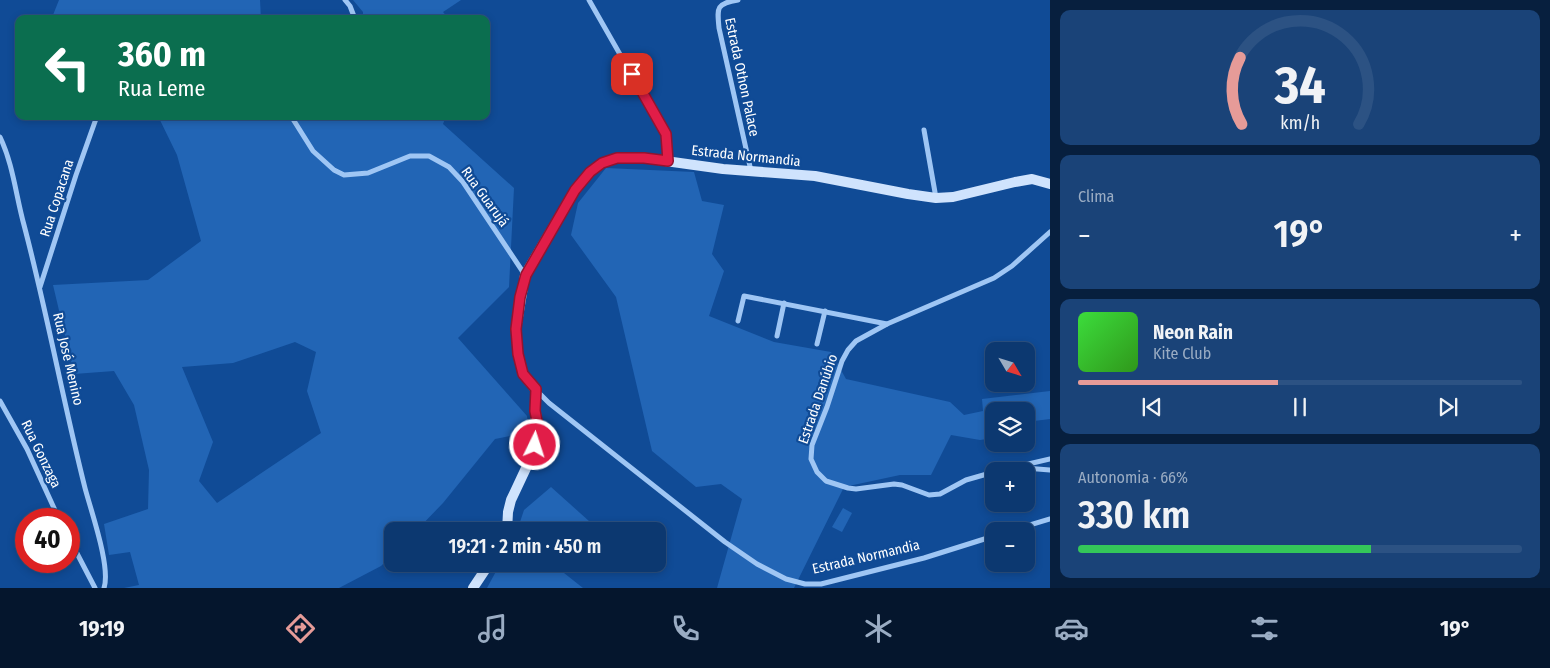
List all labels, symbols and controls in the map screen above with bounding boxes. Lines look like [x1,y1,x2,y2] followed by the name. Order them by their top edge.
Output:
[721,16,763,138] street label: Estrada Othon Palace
[118,33,206,75] text: 360 m
[35,35,100,100] icon: left
[611,53,653,95] pin
[1273,54,1326,117] text: 34
[618,60,646,88] icon: arrive
[118,75,205,102] text: Rua Leme
[1280,112,1320,134] text: km/h
[691,142,802,170] street label: Estrada Normandia
[36,157,78,239] street label: Rua Copacana
[458,164,513,230] street label: Rua Guarujá
[1078,187,1114,206] text: Clima
[1273,211,1326,257] text: 19°
[1078,219,1091,252] text: −
[1509,219,1522,252] text: +
[49,311,87,407] street label: Rua José Menino
[1153,321,1233,344] text: Neon Rain
[985,342,1035,392] north arrow
[985,342,1035,572] map controls
[1153,344,1211,363] text: Kite Club
[795,352,841,446] street label: Estrada Danúbio
[1138,393,1166,421] icon: previous
[1286,393,1314,421] icon: pause
[1434,393,1462,421] icon: next
[985,402,1035,452] button: layers
[17,417,65,491] street label: Rua Gonzaga
[508,418,560,470] position arrow
[985,462,1035,512] button: +
[1078,468,1188,487] text: Autonomia · 66%
[1078,492,1190,538] text: 330 km
[15,508,80,573] speed limit sign: 40
[985,522,1035,572] button: −
[449,535,601,558] text: 19:21 · 2 min · 450 m
[811,536,921,578] street label: Estrada Normandia
[283,611,318,646] icon: directions
[475,611,510,646] icon: music
[668,611,703,646] icon: phone
[861,611,896,646] icon: climate
[1054,611,1089,646] icon: car
[1247,611,1282,646] icon: filters
[79,615,125,642] text: 19:19
[1440,615,1471,642] text: 19°

